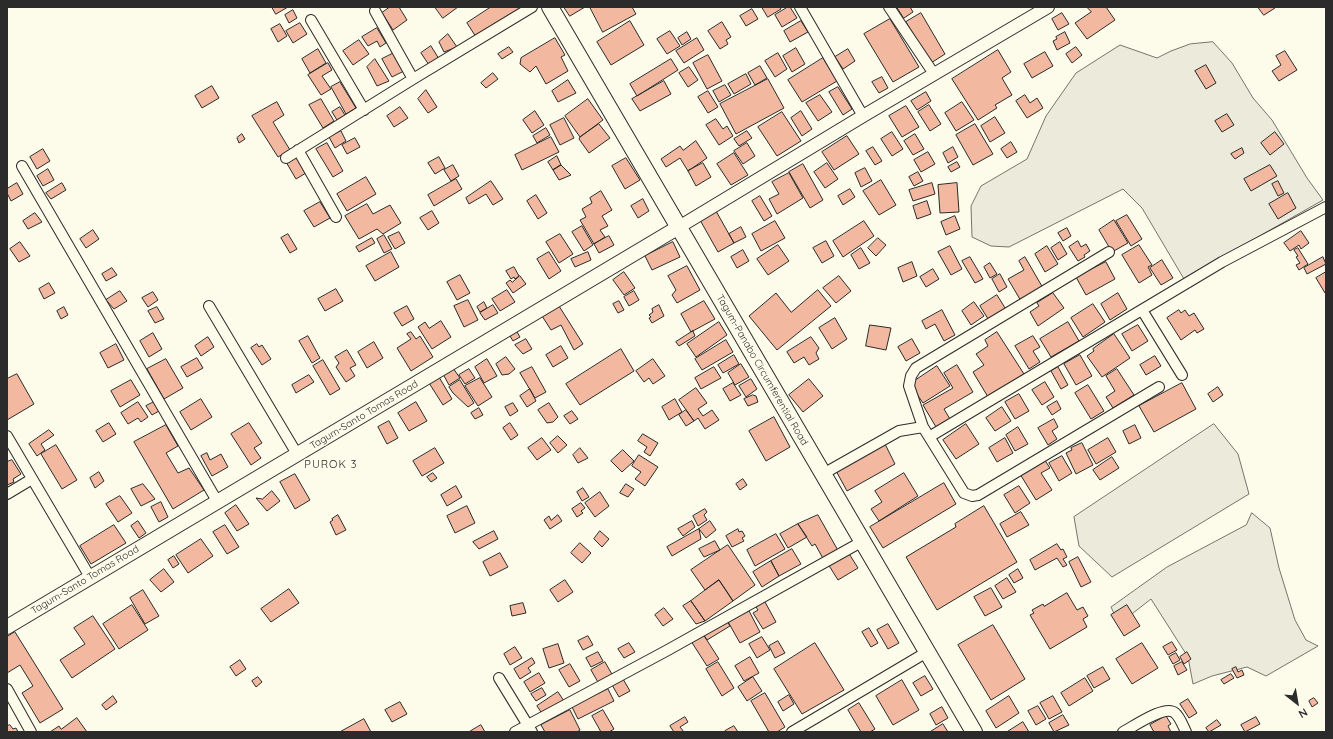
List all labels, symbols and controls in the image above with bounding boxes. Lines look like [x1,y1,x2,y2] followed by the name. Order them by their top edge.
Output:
[714,292,810,448] street label: Tagum-Panabo Circumferential Road
[308,378,420,452] street label: Tagum-Santo Tomas Road
[304,458,358,472] district label: PUROK 3
[29,543,141,617] street label: Tagum-Santo Tomas Road
[1277,683,1317,723] north arrow
[1296,705,1310,721] text: N

